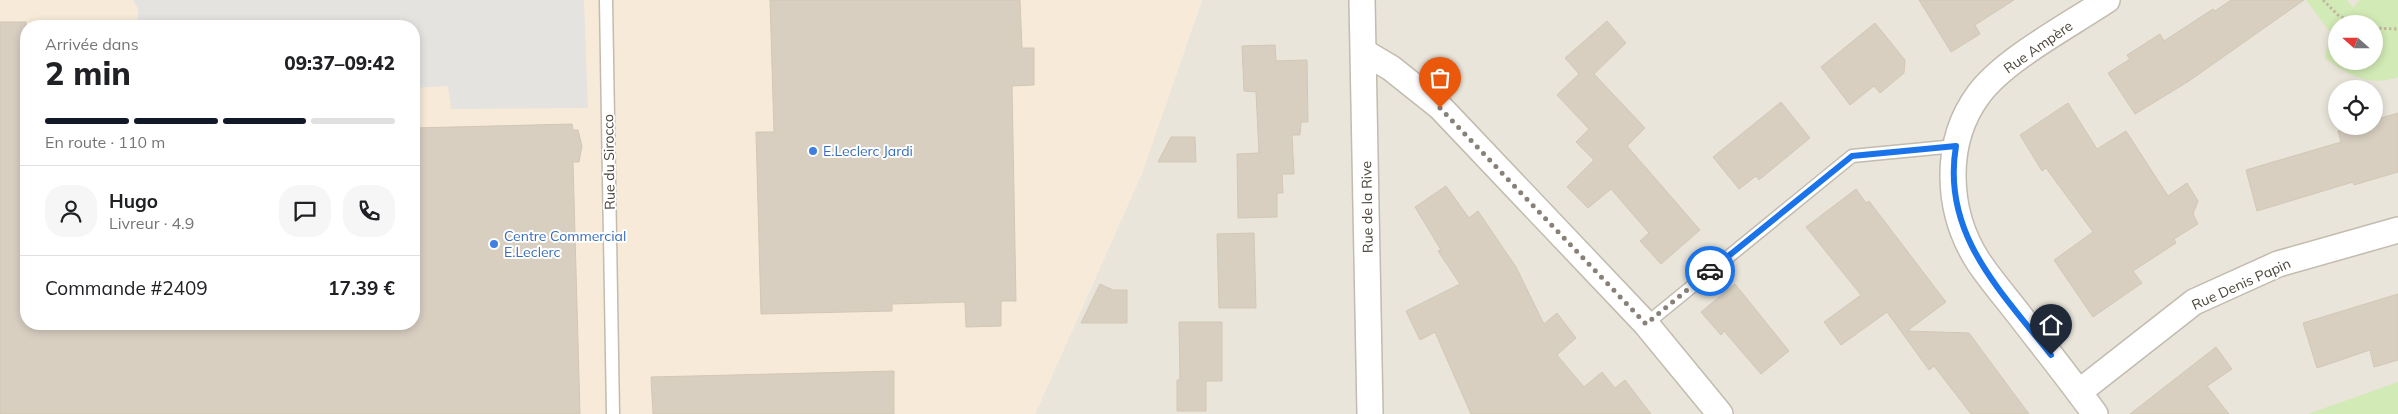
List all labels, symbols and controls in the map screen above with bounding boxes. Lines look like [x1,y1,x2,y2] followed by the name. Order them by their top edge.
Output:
[2328,15,2382,70] north arrow
[2328,15,2383,135] map controls
[2000,17,2076,77] street label: Rue Ampère
[45,34,139,54] text: Arrivée dans
[284,51,395,75] text: 09:37–09:42
[45,53,131,93] text: 2 min
[1419,57,1461,108] pin
[1426,64,1454,92] icon: bag
[2328,80,2383,135] button: locate
[599,114,619,210] street label: Rue du Sirocco
[45,132,165,152] text: En route · 110 m
[823,142,913,160] place label: E.Leclerc Jardi
[807,145,819,157] marker: E.Leclerc Jardi
[1357,161,1377,253] street label: Rue de la Rive
[45,185,97,237] button: person
[279,185,331,237] button: chat
[343,185,395,237] button: phone
[109,189,158,213] text: Hugo
[109,213,194,233] text: Livreur · 4.9
[504,227,626,261] place label: Centre Commercial E.Leclerc
[488,238,500,250] marker: Centre Commercial E.Leclerc
[1685,246,1735,296] courier
[2189,254,2293,314] street label: Rue Denis Papin
[1696,257,1724,285] icon: car
[45,276,208,300] text: Commande #2409
[328,276,395,300] text: 17.39 €
[2030,304,2072,355] pin
[2037,311,2065,339] icon: home

